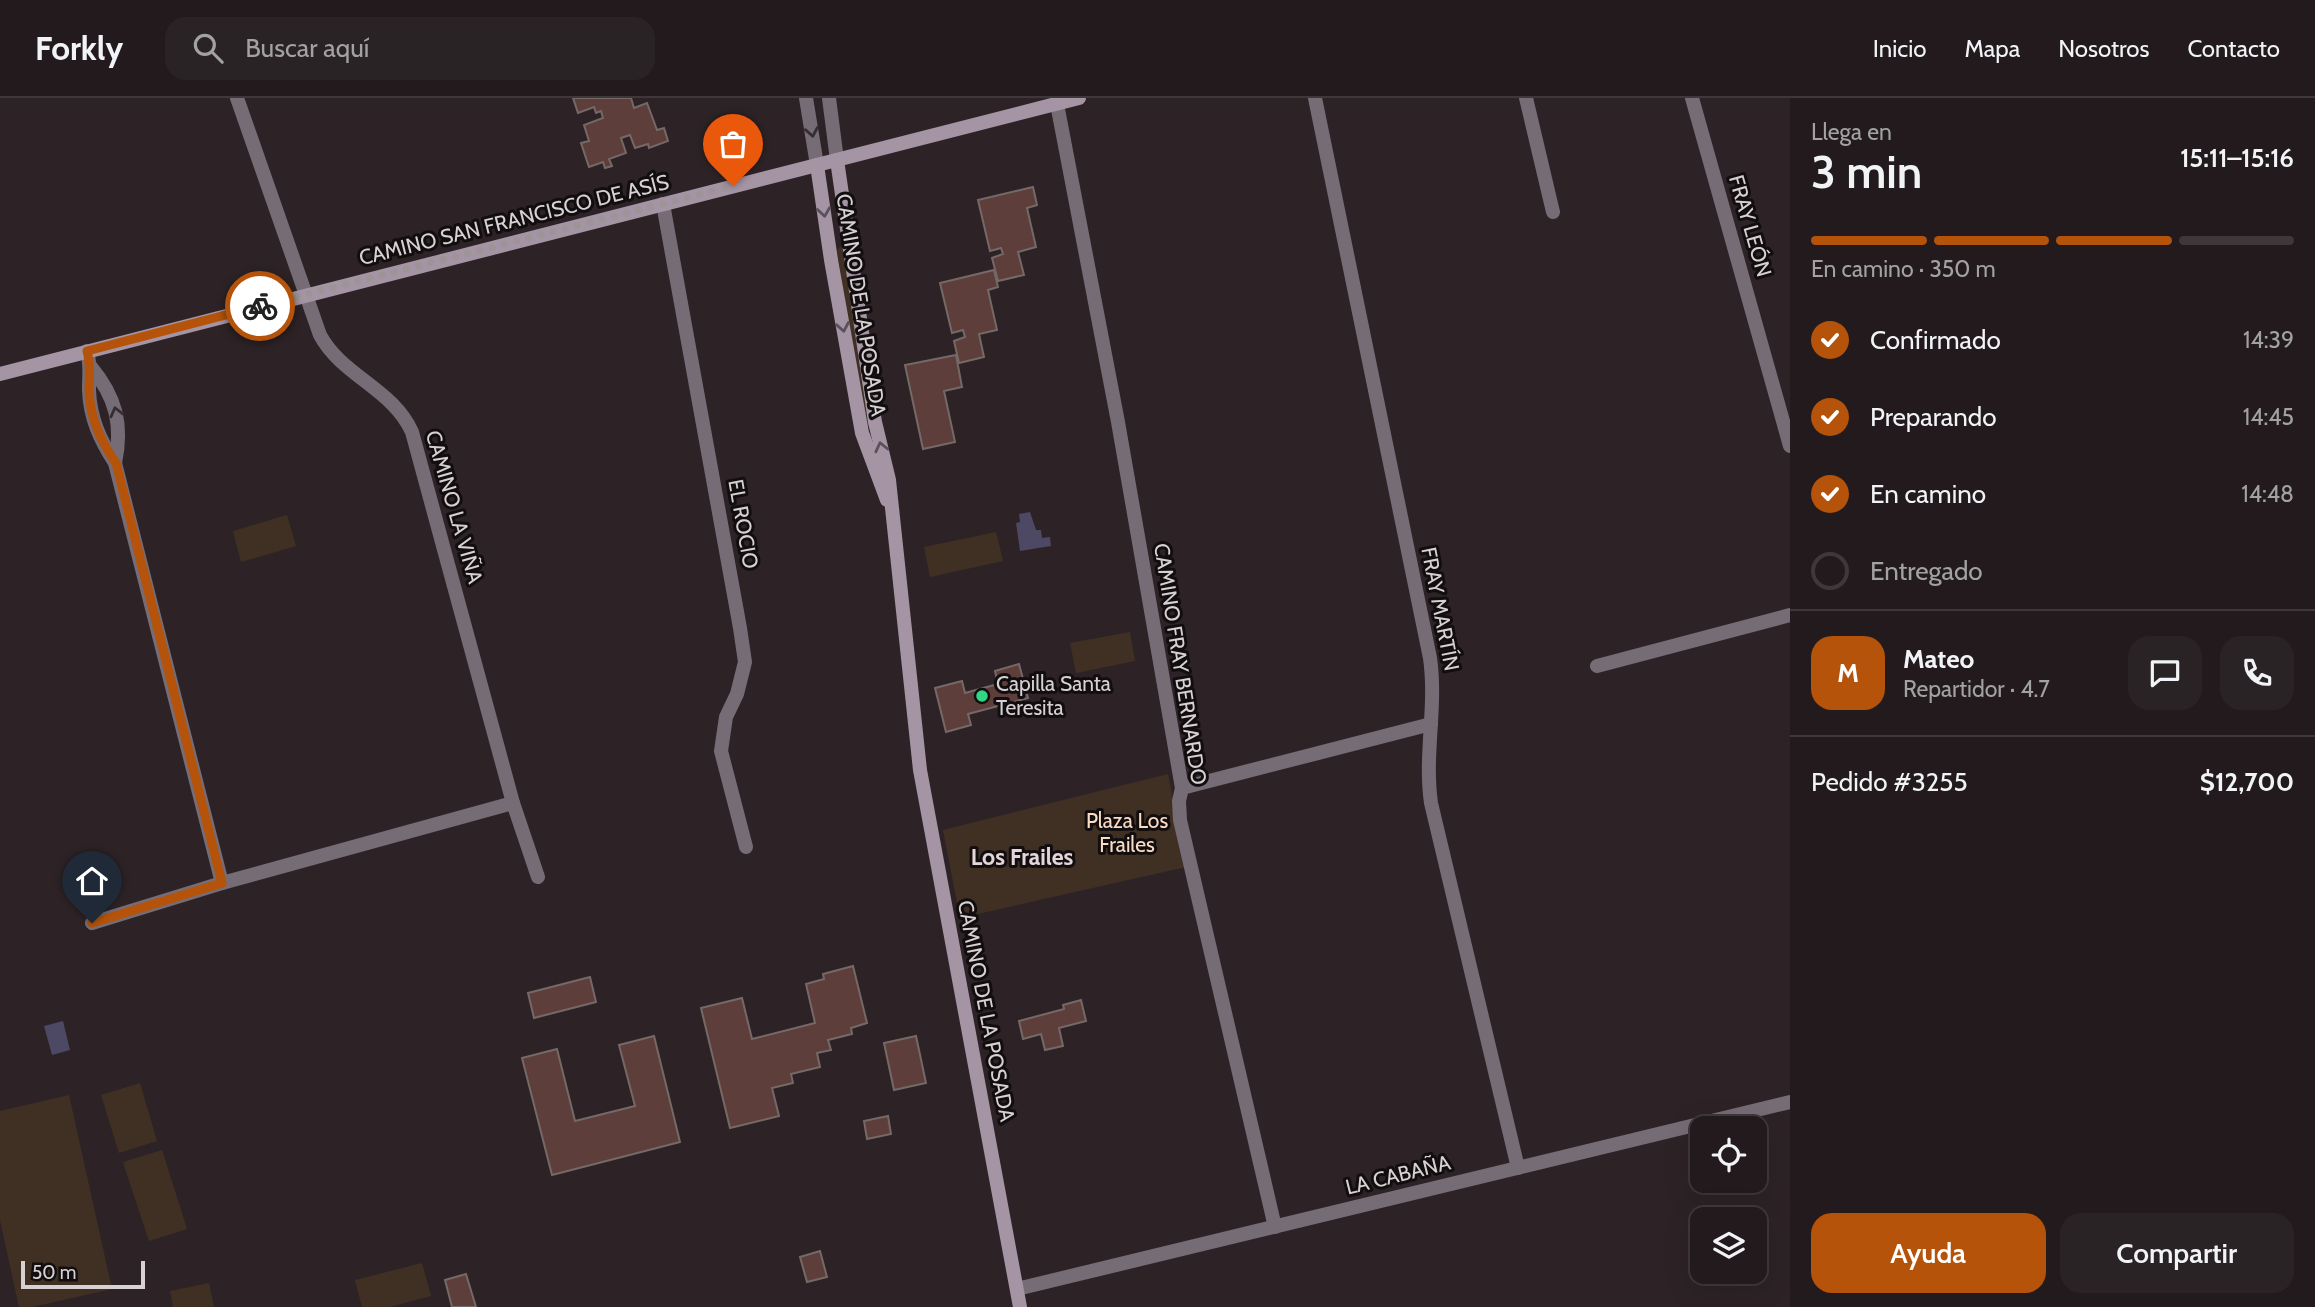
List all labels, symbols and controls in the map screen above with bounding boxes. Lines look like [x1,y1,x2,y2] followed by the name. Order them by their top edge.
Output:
[165,17,655,80] search box
[35,28,123,68] text: Forkly
[189,29,227,67] icon: search
[245,32,369,64] text: Buscar aquí
[1873,34,1926,63] text: Inicio
[1964,34,2020,63] text: Mapa
[2058,34,2149,63] text: Nosotros
[2187,34,2280,63] text: Contacto
[703,114,763,186] pin
[1811,118,1892,146] text: Llega en
[714,125,752,163] icon: bag
[803,126,818,138] one-way arrow
[2180,142,2294,174] text: 15:11–15:16
[1811,144,1922,200] text: 3 min
[356,169,671,270] street label: CAMINO SAN FRANCISCO DE ASÍS
[1724,172,1777,280] street label: FRAY LEÓN
[832,192,891,418] street label: CAMINO DE LA POSADA
[816,206,831,218] one-way arrow
[1811,255,1996,283] text: En camino · 350 m
[225,271,295,341] courier
[241,287,279,325] icon: bike
[834,321,849,333] one-way arrow
[1811,321,1849,359] icon: check
[1870,324,2001,356] text: Confirmado
[2243,326,2294,354] text: 14:39
[1811,398,1849,436] icon: check
[1870,401,1997,433] text: Preparando
[2243,403,2294,431] text: 14:45
[110,406,124,418] one-way arrow
[421,427,489,586] street label: CAMINO LA VIÑA
[875,441,889,453] one-way arrow
[1811,475,1849,513] icon: check
[723,477,764,570] street label: EL ROCIO
[1870,478,1986,510] text: En camino
[2241,480,2294,508] text: 14:48
[1149,541,1212,787] street label: CAMINO FRAY BERNARDO
[1416,545,1465,673] street label: FRAY MARTÍN
[1870,555,1983,587] text: Entregado
[2128,636,2202,710] button: chat
[2220,636,2294,710] button: phone
[1903,643,1974,675] text: Mateo
[1837,657,1859,689] text: M
[996,671,1111,720] place label: Capilla Santa Teresita
[1903,675,2050,703] text: Repartidor · 4.7
[974,688,990,704] marker: Capilla Santa Teresita
[1811,766,1968,798] text: Pedido #3255
[2200,766,2294,798] text: $12,700
[1086,808,1168,857] park label: Plaza Los Frailes
[971,843,1074,871] district label: Los Frailes
[62,851,122,923] pin
[73,862,111,900] icon: home
[953,898,1020,1124] street label: CAMINO DE LA POSADA
[1690,1116,1767,1284] map controls
[1690,1116,1767,1193] button: locate
[1343,1148,1453,1200] street label: LA CABAÑA
[1690,1207,1767,1284] button: layers
[1811,1213,2046,1293] button: Ayuda
[2060,1213,2294,1293] button: Compartir
[21,1258,145,1290] scale bar
[32,1261,76,1284] text: 50 m

